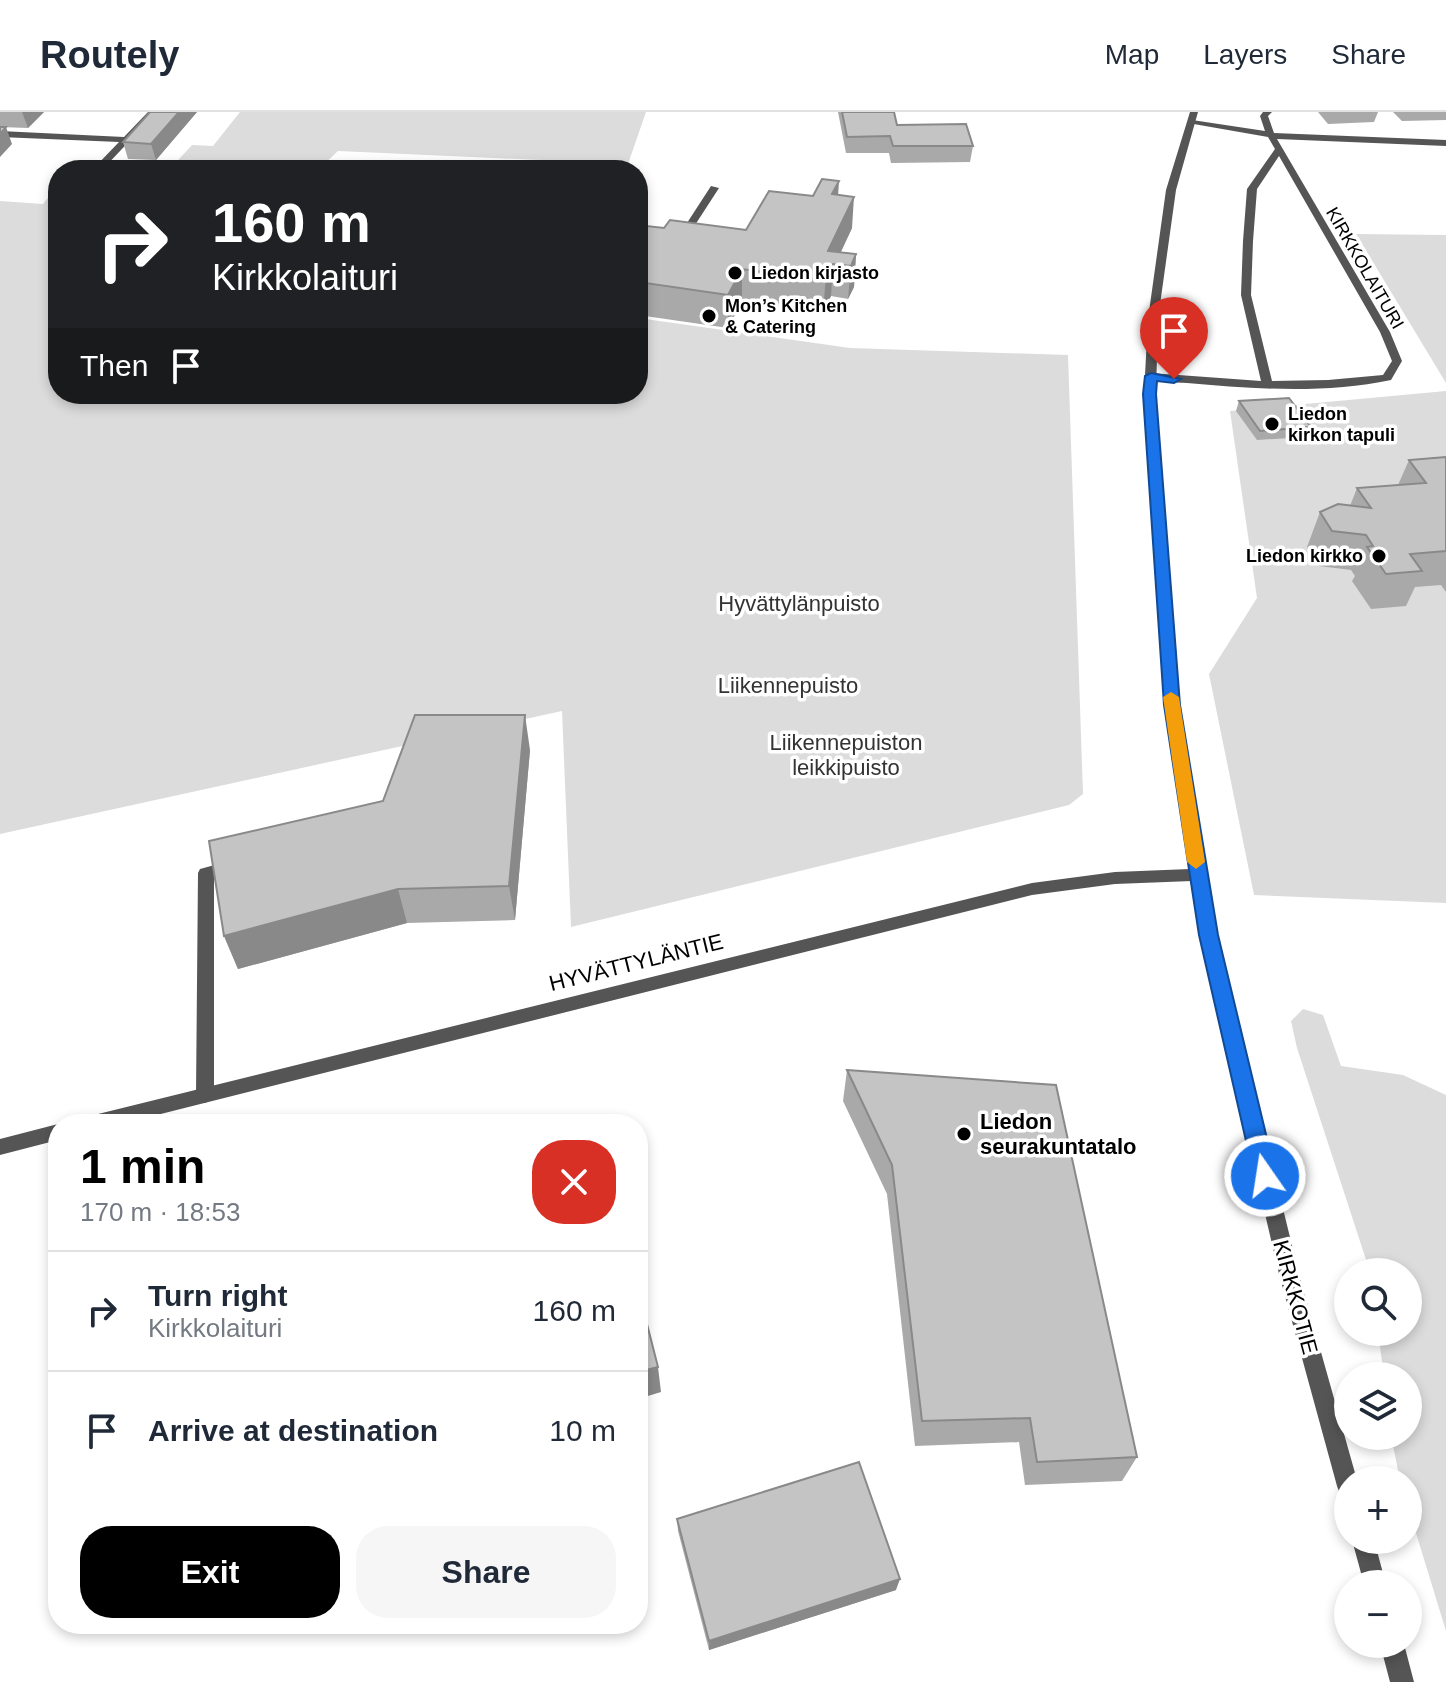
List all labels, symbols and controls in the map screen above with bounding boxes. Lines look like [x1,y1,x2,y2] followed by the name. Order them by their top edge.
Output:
[40,34,179,76] text: Routely
[1105,39,1159,70] text: Map
[1203,39,1287,70] text: Layers
[1331,39,1406,70] text: Share
[212,191,371,254] text: 160 m
[80,192,184,296] icon: right
[1322,204,1408,332] street label: KIRKKOLAITURI
[212,257,398,298] text: Kirkkolaituri
[751,263,879,283] place label: Liedon kirjasto
[726,264,744,282] marker: Liedon kirjasto
[725,296,847,337] place label: Mon’s Kitchen & Catering
[1140,297,1208,379] pin
[700,307,718,325] marker: Mon’s Kitchen & Catering
[1152,309,1196,353] icon: arrive
[164,344,208,388] icon: arrive
[80,349,148,382] text: Then
[1288,404,1395,445] place label: Liedon kirkon tapuli
[1263,415,1281,433] marker: Liedon kirkon tapuli
[1246,546,1363,566] place label: Liedon kirkko
[1370,547,1388,565] marker: Liedon kirkko
[718,591,880,616] park label: Hyvättylänpuisto
[718,673,858,698] park label: Liikennepuisto
[770,730,922,780] park label: Liikennepuiston leikkipuisto
[547,929,726,996] street label: HYVÄTTYLÄNTIE
[980,1109,1137,1159] place label: Liedon seurakuntatalo
[955,1125,973,1143] marker: Liedon seurakuntatalo
[1223,1134,1307,1218] position arrow
[80,1140,205,1193] text: 1 min
[532,1140,616,1224] button: close
[80,1197,240,1227] text: 170 m · 18:53
[1268,1237,1323,1357] street label: KIRKKOTIE
[1334,1258,1422,1658] map controls
[1334,1258,1422,1346] button: search
[148,1279,287,1312] text: Turn right
[80,1289,124,1333] icon: right
[533,1294,616,1327] text: 160 m
[148,1313,282,1343] text: Kirkkolaituri
[1334,1362,1422,1450] button: layers
[80,1409,124,1453] icon: arrive
[148,1414,438,1447] text: Arrive at destination
[549,1414,616,1447] text: 10 m
[1334,1466,1422,1554] button: +
[80,1526,340,1618] button: Exit
[356,1526,616,1618] button: Share
[1334,1570,1422,1658] button: −

